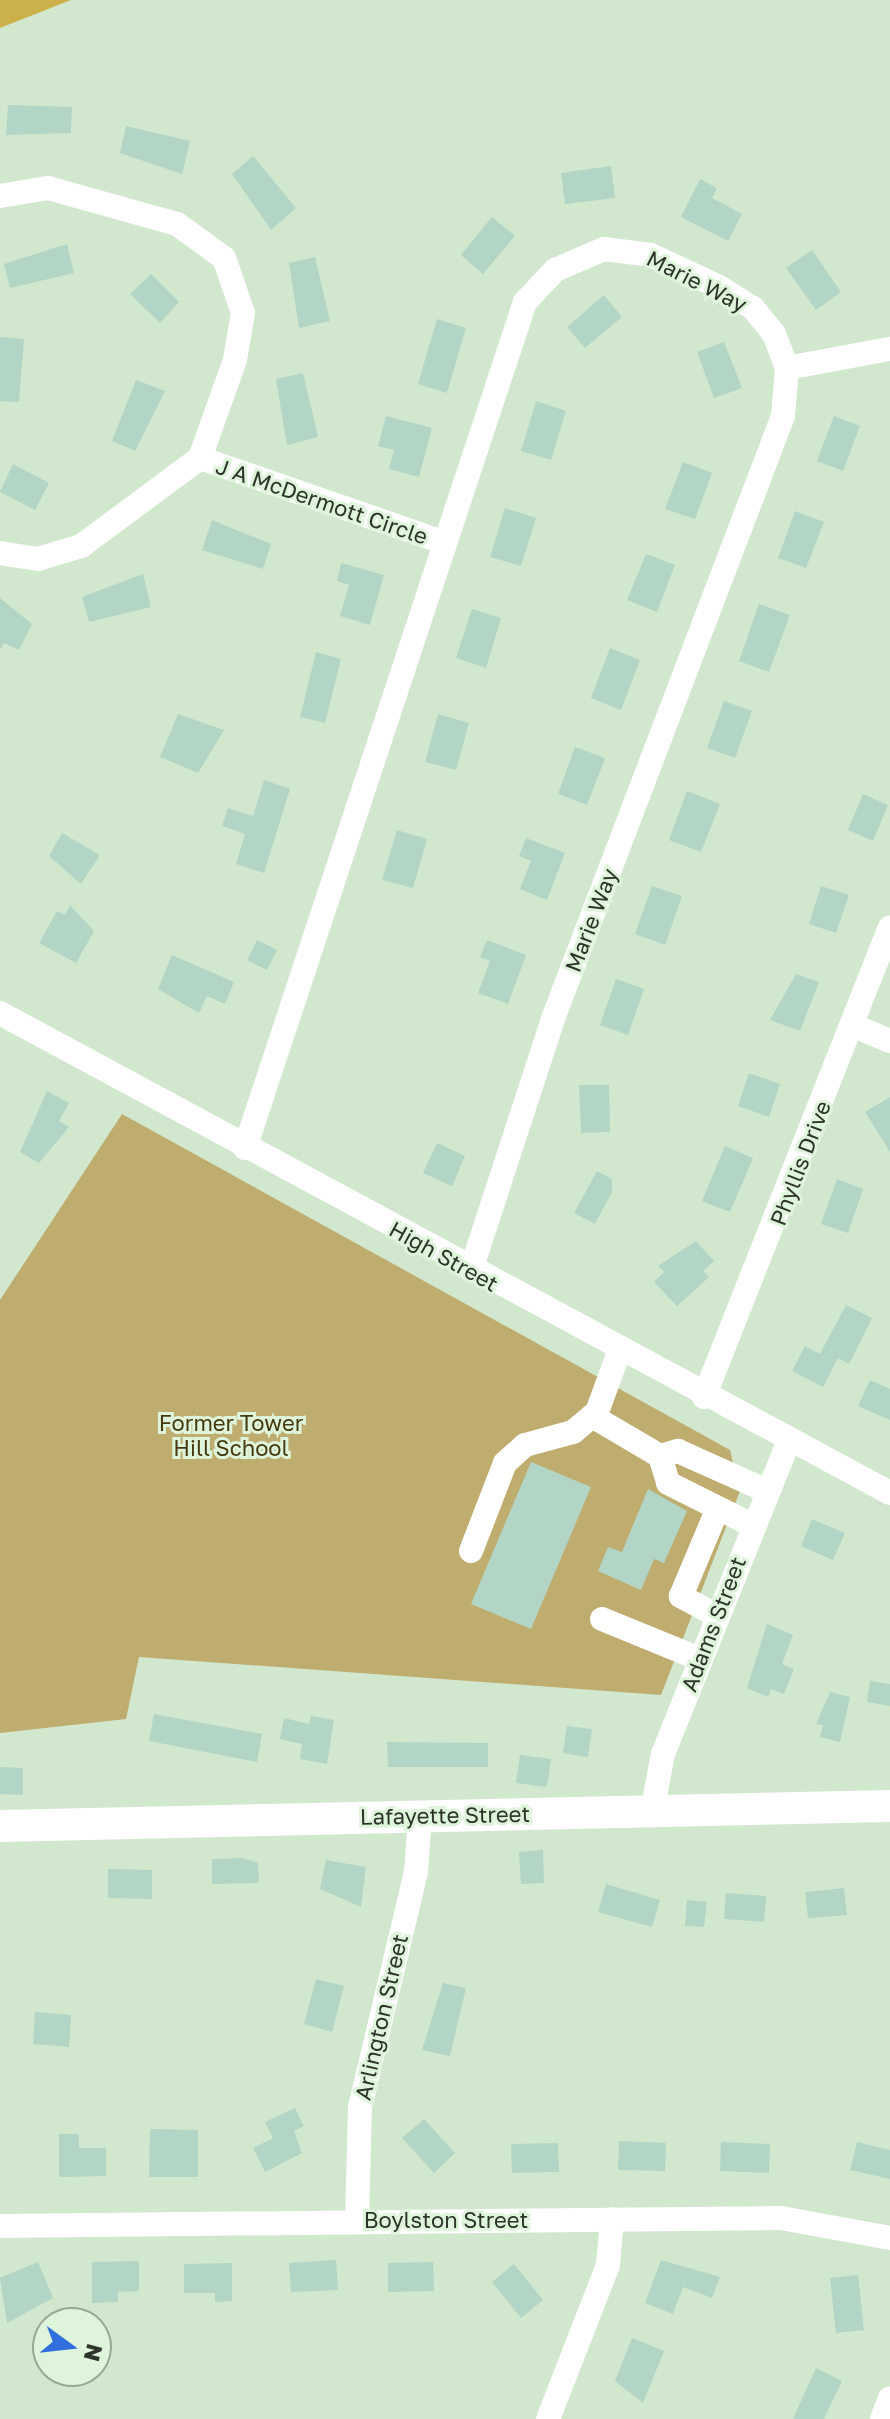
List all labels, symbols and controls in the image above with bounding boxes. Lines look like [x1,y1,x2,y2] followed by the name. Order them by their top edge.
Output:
[643,245,751,317] street label: Marie Way
[213,452,431,550] street label: J A McDermott Circle
[559,865,623,975] street label: Marie Way
[764,1097,836,1229] street label: Phyllis Drive
[385,1215,503,1297] street label: High Street
[159,1409,303,1460] park label: Former Tower Hill School
[675,1553,751,1695] street label: Adams Street
[360,1800,530,1830] street label: Lafayette Street
[349,1931,413,2103] street label: Arlington Street
[364,2207,528,2233] street label: Boylston Street
[32,2307,112,2387] north arrow
[79,2341,109,2364] text: N

